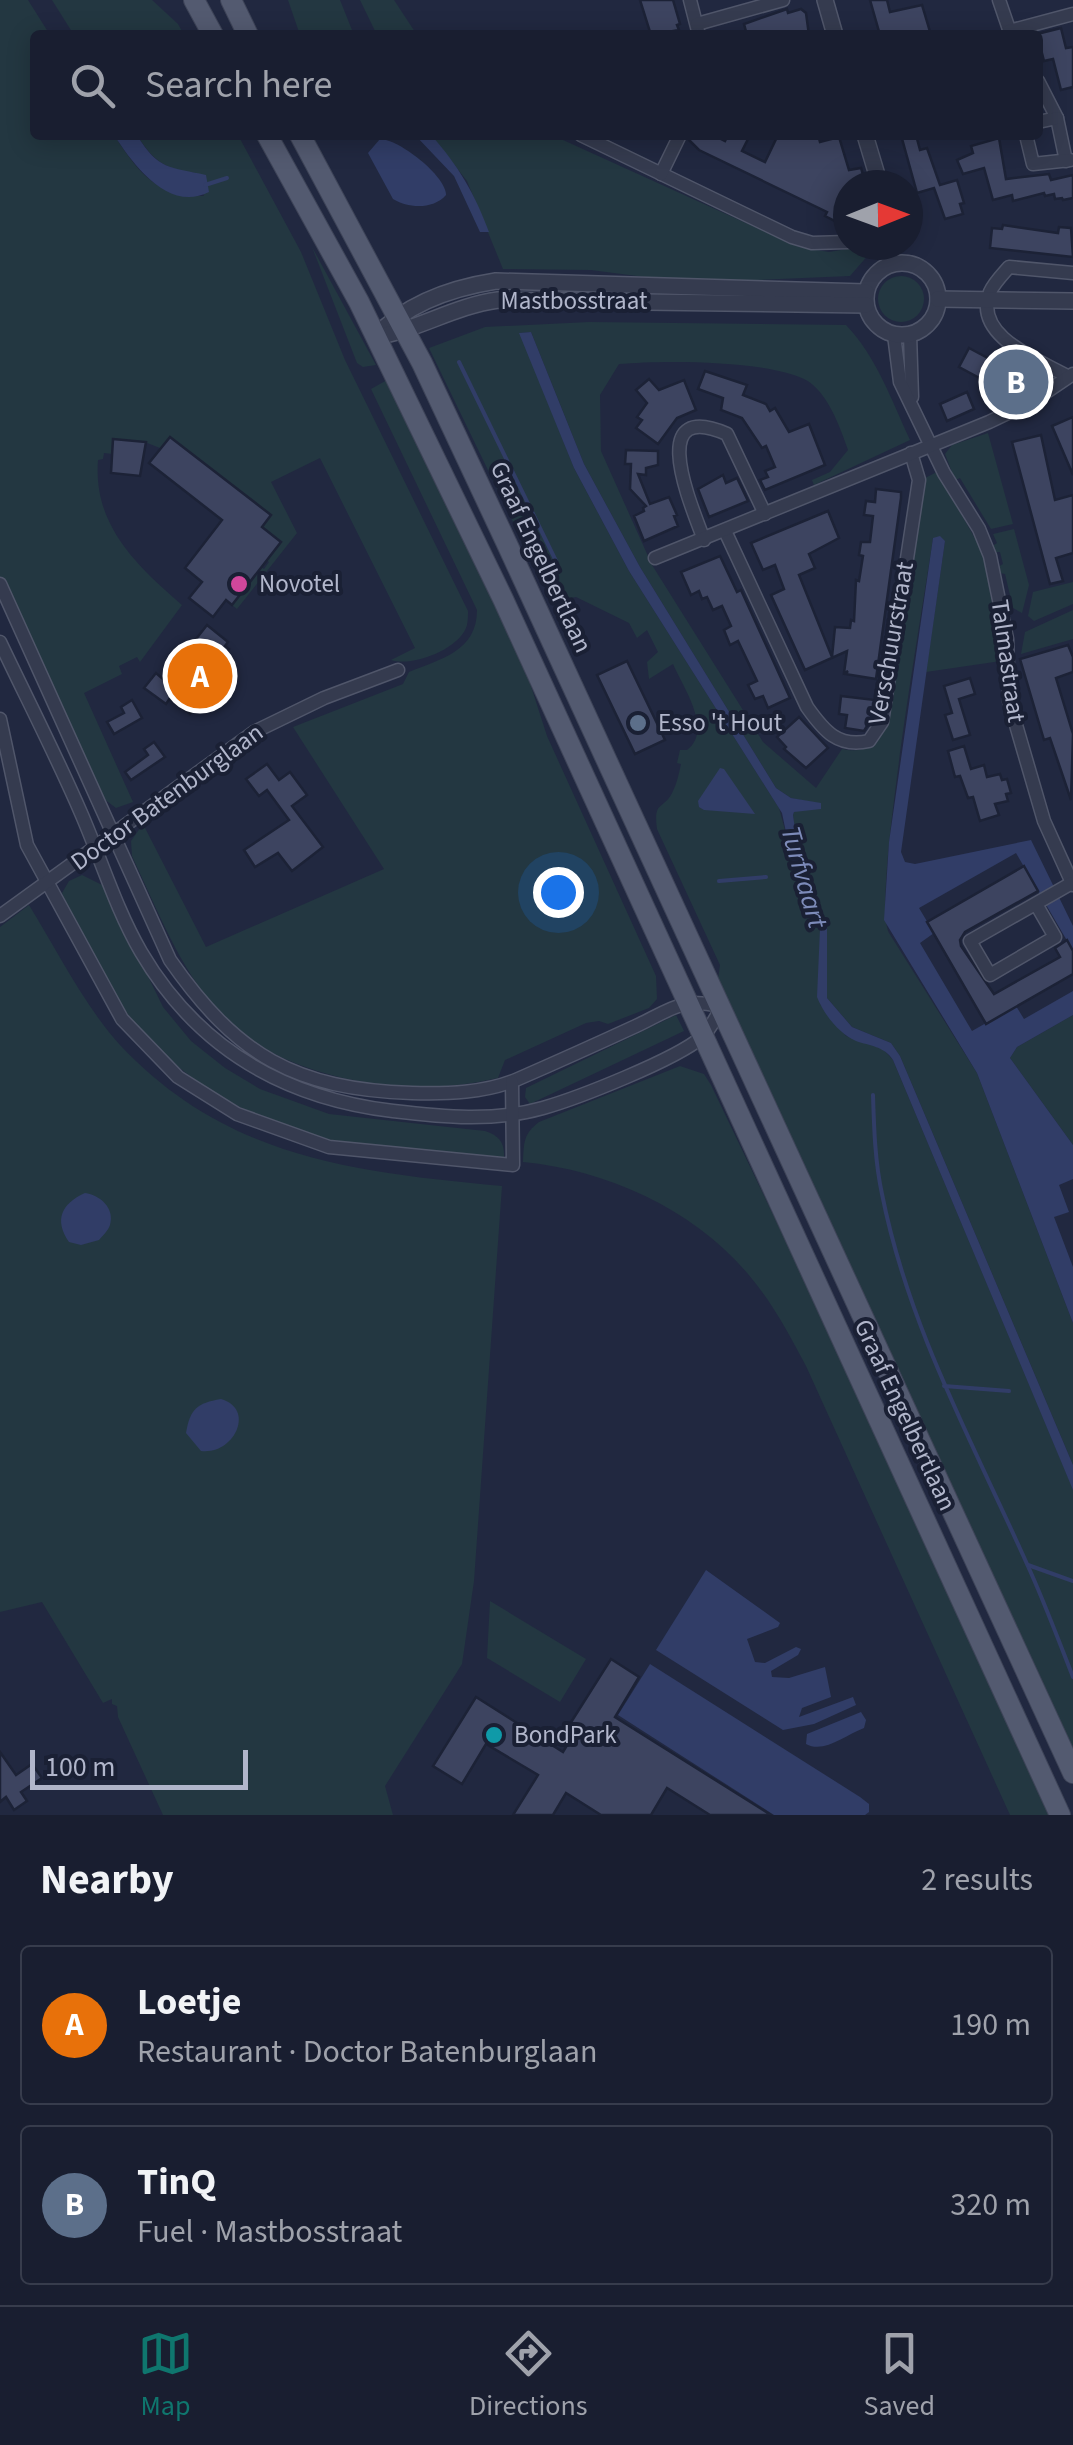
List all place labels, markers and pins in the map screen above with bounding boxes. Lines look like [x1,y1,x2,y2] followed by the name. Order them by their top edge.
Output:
[984,344,1048,420] pin: B
[259,566,340,602] place label: Novotel
[228,573,250,595] marker: Novotel
[168,638,232,714] pin: A
[658,705,783,741] place label: Esso 't Hout
[627,712,649,734] marker: Esso 't Hout
[514,1717,617,1753] place label: BondPark
[483,1724,505,1746] marker: BondPark

